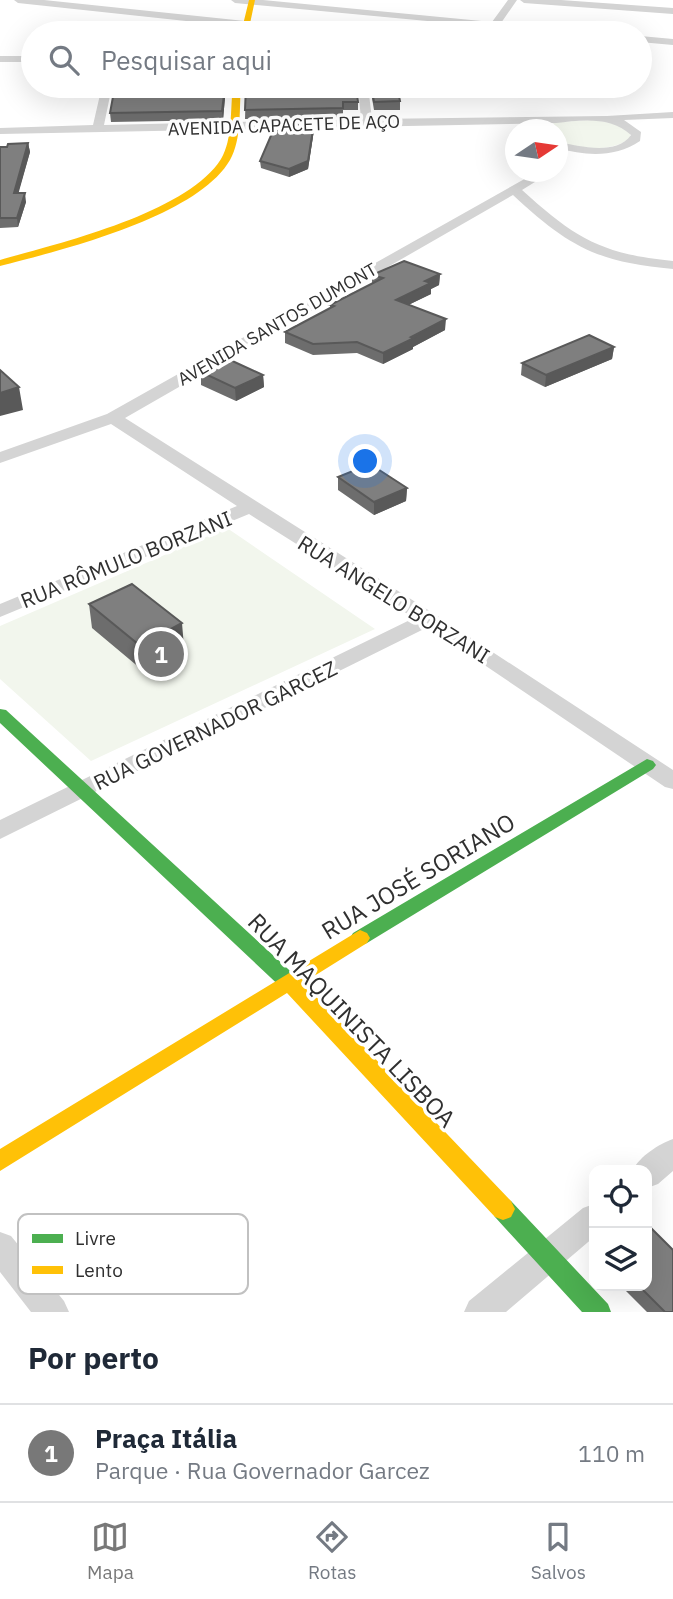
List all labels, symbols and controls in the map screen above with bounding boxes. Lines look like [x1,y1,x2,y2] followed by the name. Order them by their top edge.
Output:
[21,21,652,98] search box
[45,41,83,79] icon: search
[101,43,272,77] text: Pesquisar aqui
[167,109,401,141] street label: AVENIDA CAPACETE DE AÇO
[505,119,568,182] north arrow
[173,257,381,391] street label: AVENIDA SANTOS DUMONT
[348,444,382,478] your location
[16,504,236,614] street label: RUA RÔMULO BORZANI
[293,528,495,670] street label: RUA ANGELO BORZANI
[138,628,184,680] pin: 1
[89,654,341,796] street label: RUA GOVERNADOR GARCEZ
[315,806,521,946] street label: RUA JOSÉ SORIANO
[241,906,463,1134] street label: RUA MAQUINISTA LISBOA
[589,1165,652,1291] map controls
[589,1165,652,1228] button: locate
[18,1214,248,1294] legend
[75,1226,116,1250] text: Livre
[589,1228,652,1291] button: layers
[75,1258,123,1282] text: Lento
[28,1338,159,1377] text: Por perto
[95,1421,237,1455] text: Praça Itália
[44,1438,58,1468] text: 1
[578,1438,645,1468] text: 110 m
[95,1455,430,1485] text: Parque · Rua Governador Garcez
[87,1518,134,1584] tab: Mapa
[308,1518,357,1584] tab: Rotas
[531,1518,586,1584] tab: Salvos

